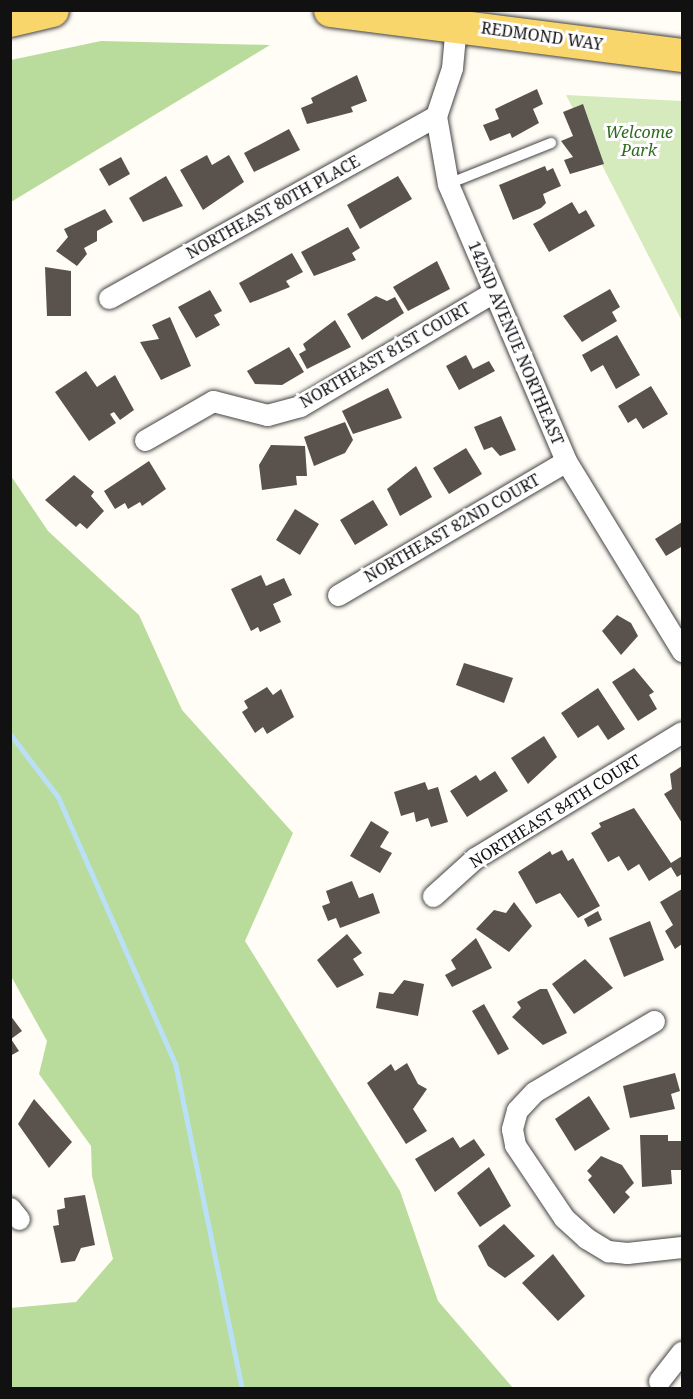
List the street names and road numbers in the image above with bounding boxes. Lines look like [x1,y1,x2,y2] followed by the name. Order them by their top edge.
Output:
[480,18,604,54] street label: REDMOND WAY
[183,151,363,263] street label: NORTHEAST 80TH PLACE
[464,238,568,448] street label: 142ND AVENUE NORTHEAST
[296,298,474,412] street label: NORTHEAST 81ST COURT
[361,470,543,586] street label: NORTHEAST 82ND COURT
[466,750,644,872] street label: NORTHEAST 84TH COURT

